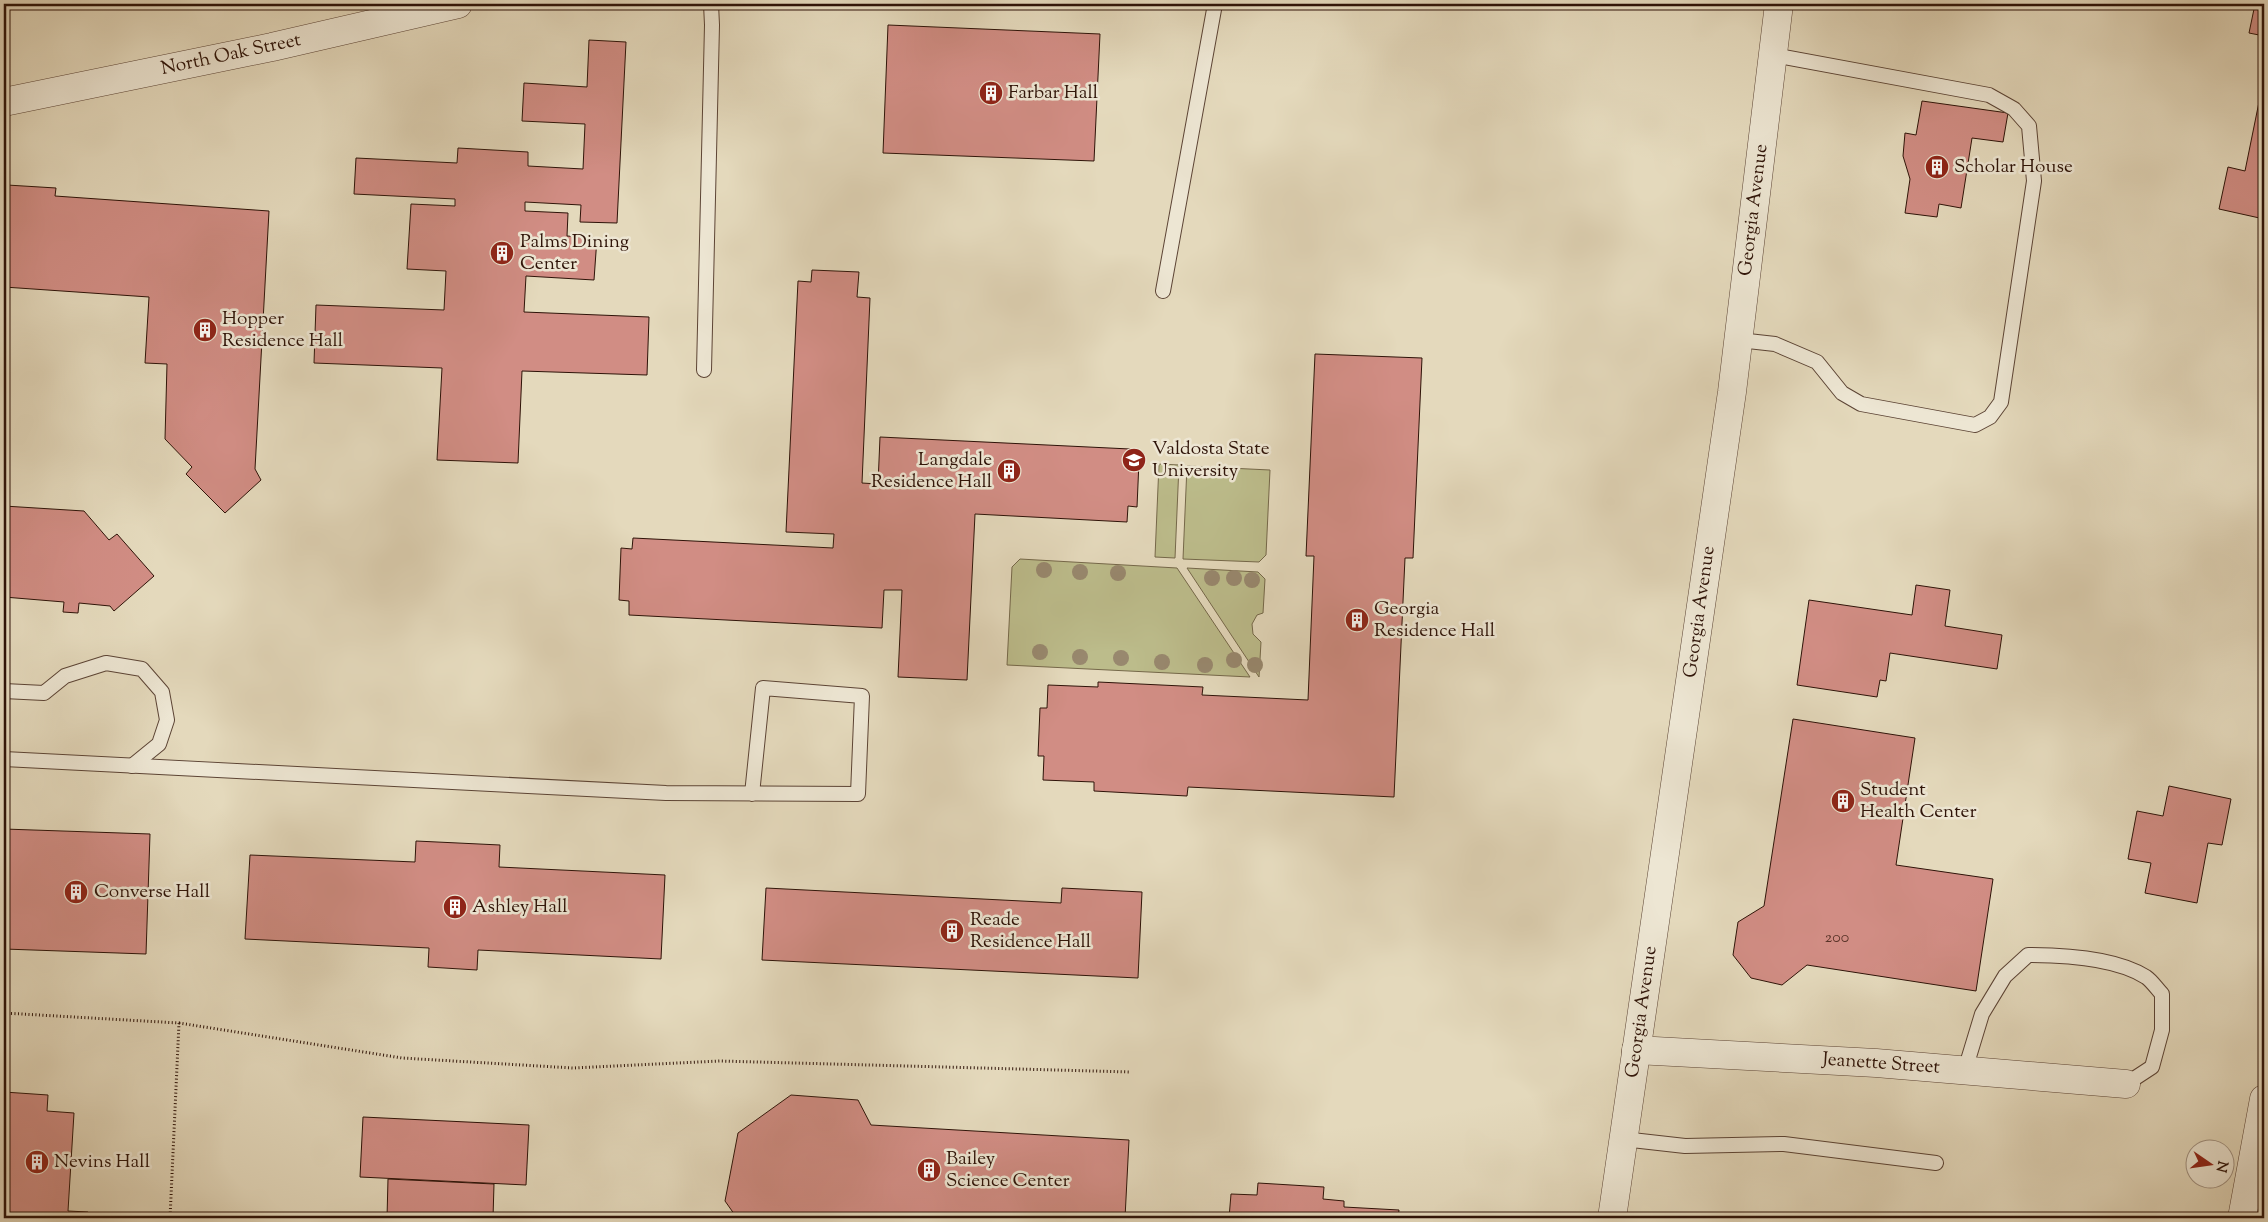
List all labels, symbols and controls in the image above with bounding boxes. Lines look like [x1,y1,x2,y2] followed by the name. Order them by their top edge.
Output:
[158,27,304,83] street label: North Oak Street
[978,80,1004,106] building icon: Farbar Hall
[1008,80,1098,107] place label: Farbar Hall
[1733,142,1776,278] street label: Georgia Avenue
[1924,154,1950,180] building icon: Scholar House
[1954,154,2073,181] place label: Scholar House
[520,229,629,278] place label: Palms Dining Center
[489,240,515,266] building icon: Palms Dining Center
[222,306,343,355] place label: Hopper Residence Hall
[192,317,218,343] building icon: Hopper Residence Hall
[1152,436,1270,485] place label: Valdosta State University
[871,447,992,496] place label: Langdale Residence Hall
[1121,447,1147,473] school or university icon: Valdosta State University
[996,458,1022,484] building icon: Langdale Residence Hall
[1677,544,1723,680] street label: Georgia Avenue
[1374,596,1495,645] place label: Georgia Residence Hall
[1344,607,1370,633] building icon: Georgia Residence Hall
[1860,777,1977,826] place label: Student Health Center
[1830,788,1856,814] building icon: Student Health Center
[63,879,89,905] building icon: Converse Hall
[94,879,210,906] place label: Converse Hall
[442,894,468,920] building icon: Ashley Hall
[472,894,568,921] place label: Ashley Hall
[970,907,1091,956] place label: Reade Residence Hall
[939,918,965,944] building icon: Reade Residence Hall
[1825,927,1849,950] house number: 200
[1619,944,1665,1080] street label: Georgia Avenue
[1820,1046,1941,1082] street label: Jeanette Street
[2186,1140,2236,1190] north arrow
[946,1146,1070,1195] place label: Bailey Science Center
[24,1149,50,1175] building icon: Nevins Hall
[54,1149,150,1176] place label: Nevins Hall
[916,1157,942,1183] building icon: Bailey Science Center
[2210,1159,2232,1174] text: N

